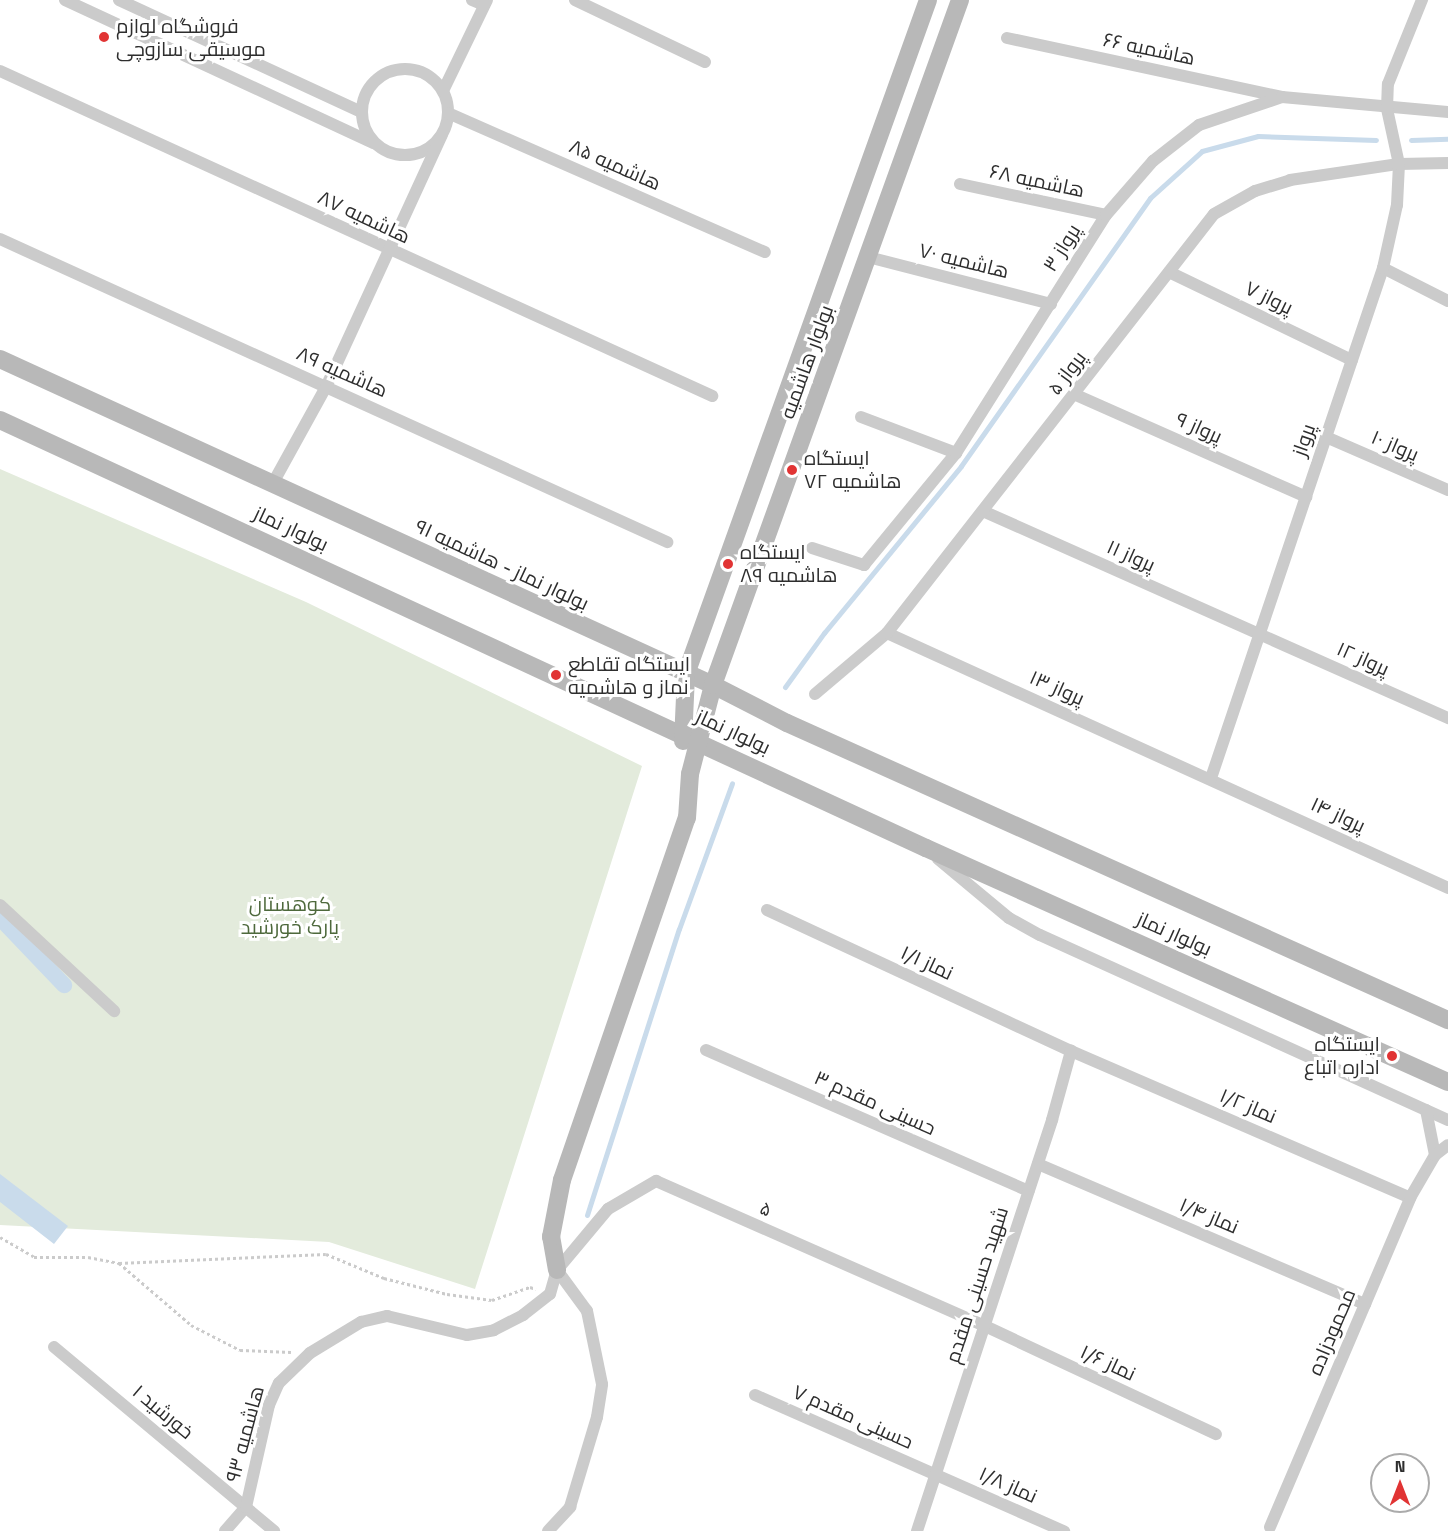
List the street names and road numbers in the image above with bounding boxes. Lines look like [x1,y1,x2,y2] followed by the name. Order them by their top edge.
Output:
[1101,28,1197,70] street label: هاشمیه ۶۶
[565,134,665,196] street label: هاشمیه ۸۵
[987,159,1087,203] street label: هاشمیه ۶۸
[314,185,414,249] street label: هاشمیه ۸۷
[1038,220,1086,276] street label: پرواز ۳
[917,238,1011,284] street label: هاشمیه ۷۰
[1241,276,1297,320] street label: پرواز ۷
[775,302,839,422] street label: بولوار هاشمیه
[293,341,391,403] street label: هاشمیه ۸۹
[1043,346,1091,400] street label: پرواز ۵
[1172,407,1226,449] street label: پرواز ۹
[1287,421,1321,459] street label: پرواز
[1368,425,1422,467] street label: پرواز ۱۰
[250,501,332,557] street label: بولوار نماز
[411,514,593,616] street label: بولوار نماز - هاشمیه ۹۱
[1103,535,1159,577] street label: پرواز ۱۱
[1333,637,1393,681] street label: پرواز ۱۲
[1026,665,1088,711] street label: پرواز ۱۳
[692,704,774,760] street label: بولوار نماز
[1307,792,1369,838] street label: پرواز ۱۴
[1133,907,1215,961] street label: بولوار نماز
[897,941,957,985] street label: نماز ۱/۱
[811,1066,939,1140] street label: حسینی مقدم ۳
[1216,1083,1280,1129] street label: نماز ۱/۲
[1176,1193,1242,1239] street label: نماز ۱/۴
[756,1196,776,1222] street label: ۵
[940,1204,1014,1366] street label: شهید حسینی مقدم
[1303,1285,1361,1379] street label: محمودزاده
[1077,1340,1139,1386] street label: نماز ۱/۶
[128,1380,198,1444] street label: خورشید ۱
[789,1380,917,1454] street label: حسینی مقدم ۷
[221,1383,269,1485] street label: هاشمیه ۹۳
[975,1462,1041,1508] street label: نماز ۱/۸

